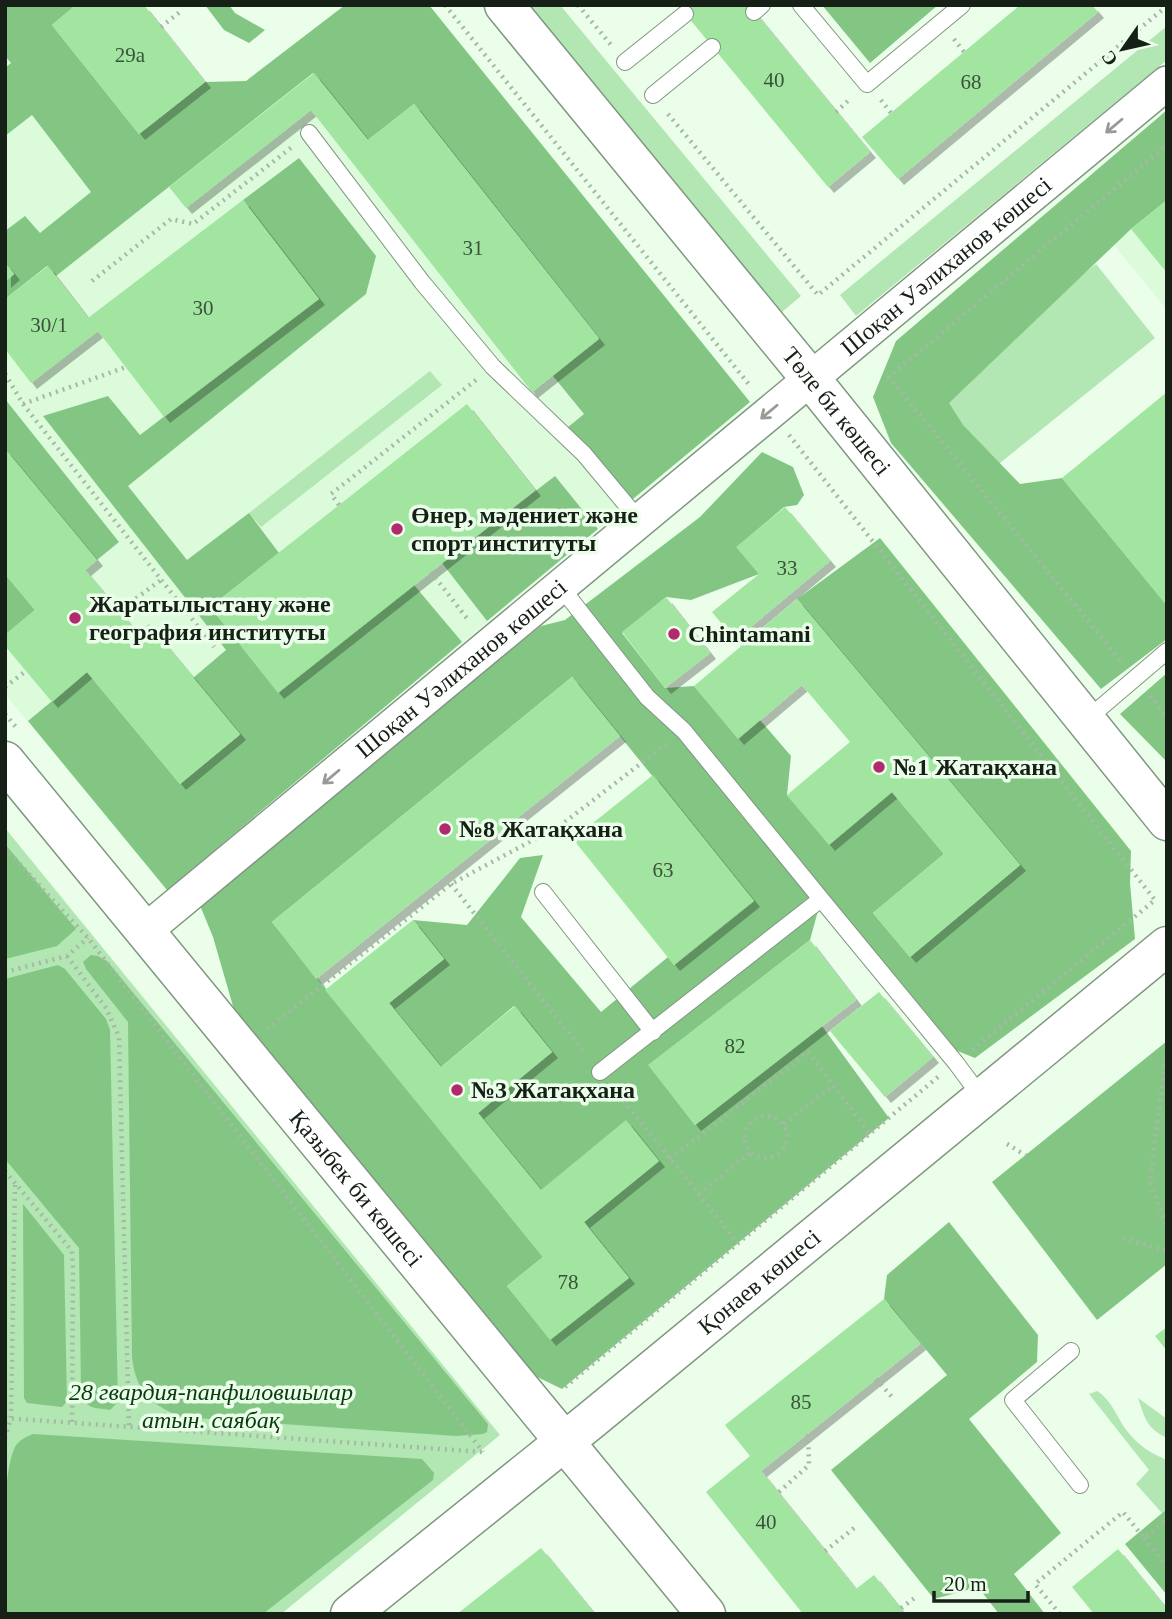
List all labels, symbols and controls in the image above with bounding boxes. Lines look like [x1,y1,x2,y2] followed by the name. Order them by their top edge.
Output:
[1088,14,1158,84] north arrow
[115,43,146,67] house number: 29а
[1097,47,1122,70] text: С
[764,68,785,92] house number: 40
[961,70,982,94] house number: 68
[1106,119,1124,134] one-way arrow
[836,171,1057,361] street label: Шоқан Уәлиханов көшесі
[463,236,484,260] house number: 31
[193,296,214,320] house number: 30
[30,313,68,337] house number: 30/1
[777,342,896,481] street label: Төле би көшесі
[760,404,778,420] one-way arrow
[411,502,638,556] place label: Өнер, мәдениет және спорт институты
[389,521,405,537] marker: Өнер, мәдениет және спорт институты
[777,556,798,580] house number: 33
[351,574,572,763] street label: Шоқан Уәлиханов көшесі
[89,591,331,645] place label: Жаратылыстану және география институты
[67,610,83,626] marker: Жаратылыстану және география институты
[688,621,811,647] place label: Chintamani
[666,626,682,642] marker: Chintamani
[893,754,1057,780] place label: №1 Жатақхана
[871,759,887,775] marker: №1 Жатақхана
[322,769,340,785] one-way arrow
[459,816,623,842] place label: №8 Жатақхана
[437,821,453,837] marker: №8 Жатақхана
[653,858,674,882] house number: 63
[725,1034,746,1058] house number: 82
[471,1077,635,1103] place label: №3 Жатақхана
[449,1082,465,1098] marker: №3 Жатақхана
[284,1105,428,1272] street label: Қазыбек би көшесі
[693,1224,826,1340] street label: Қонаев көшесі
[558,1270,579,1294] house number: 78
[69,1379,353,1433] park label: 28 гвардия-панфиловшылар атын. саябақ
[791,1390,812,1414] house number: 85
[756,1510,777,1534] house number: 40
[934,1560,1028,1604] scale bar
[944,1572,987,1596] text: 20 m

